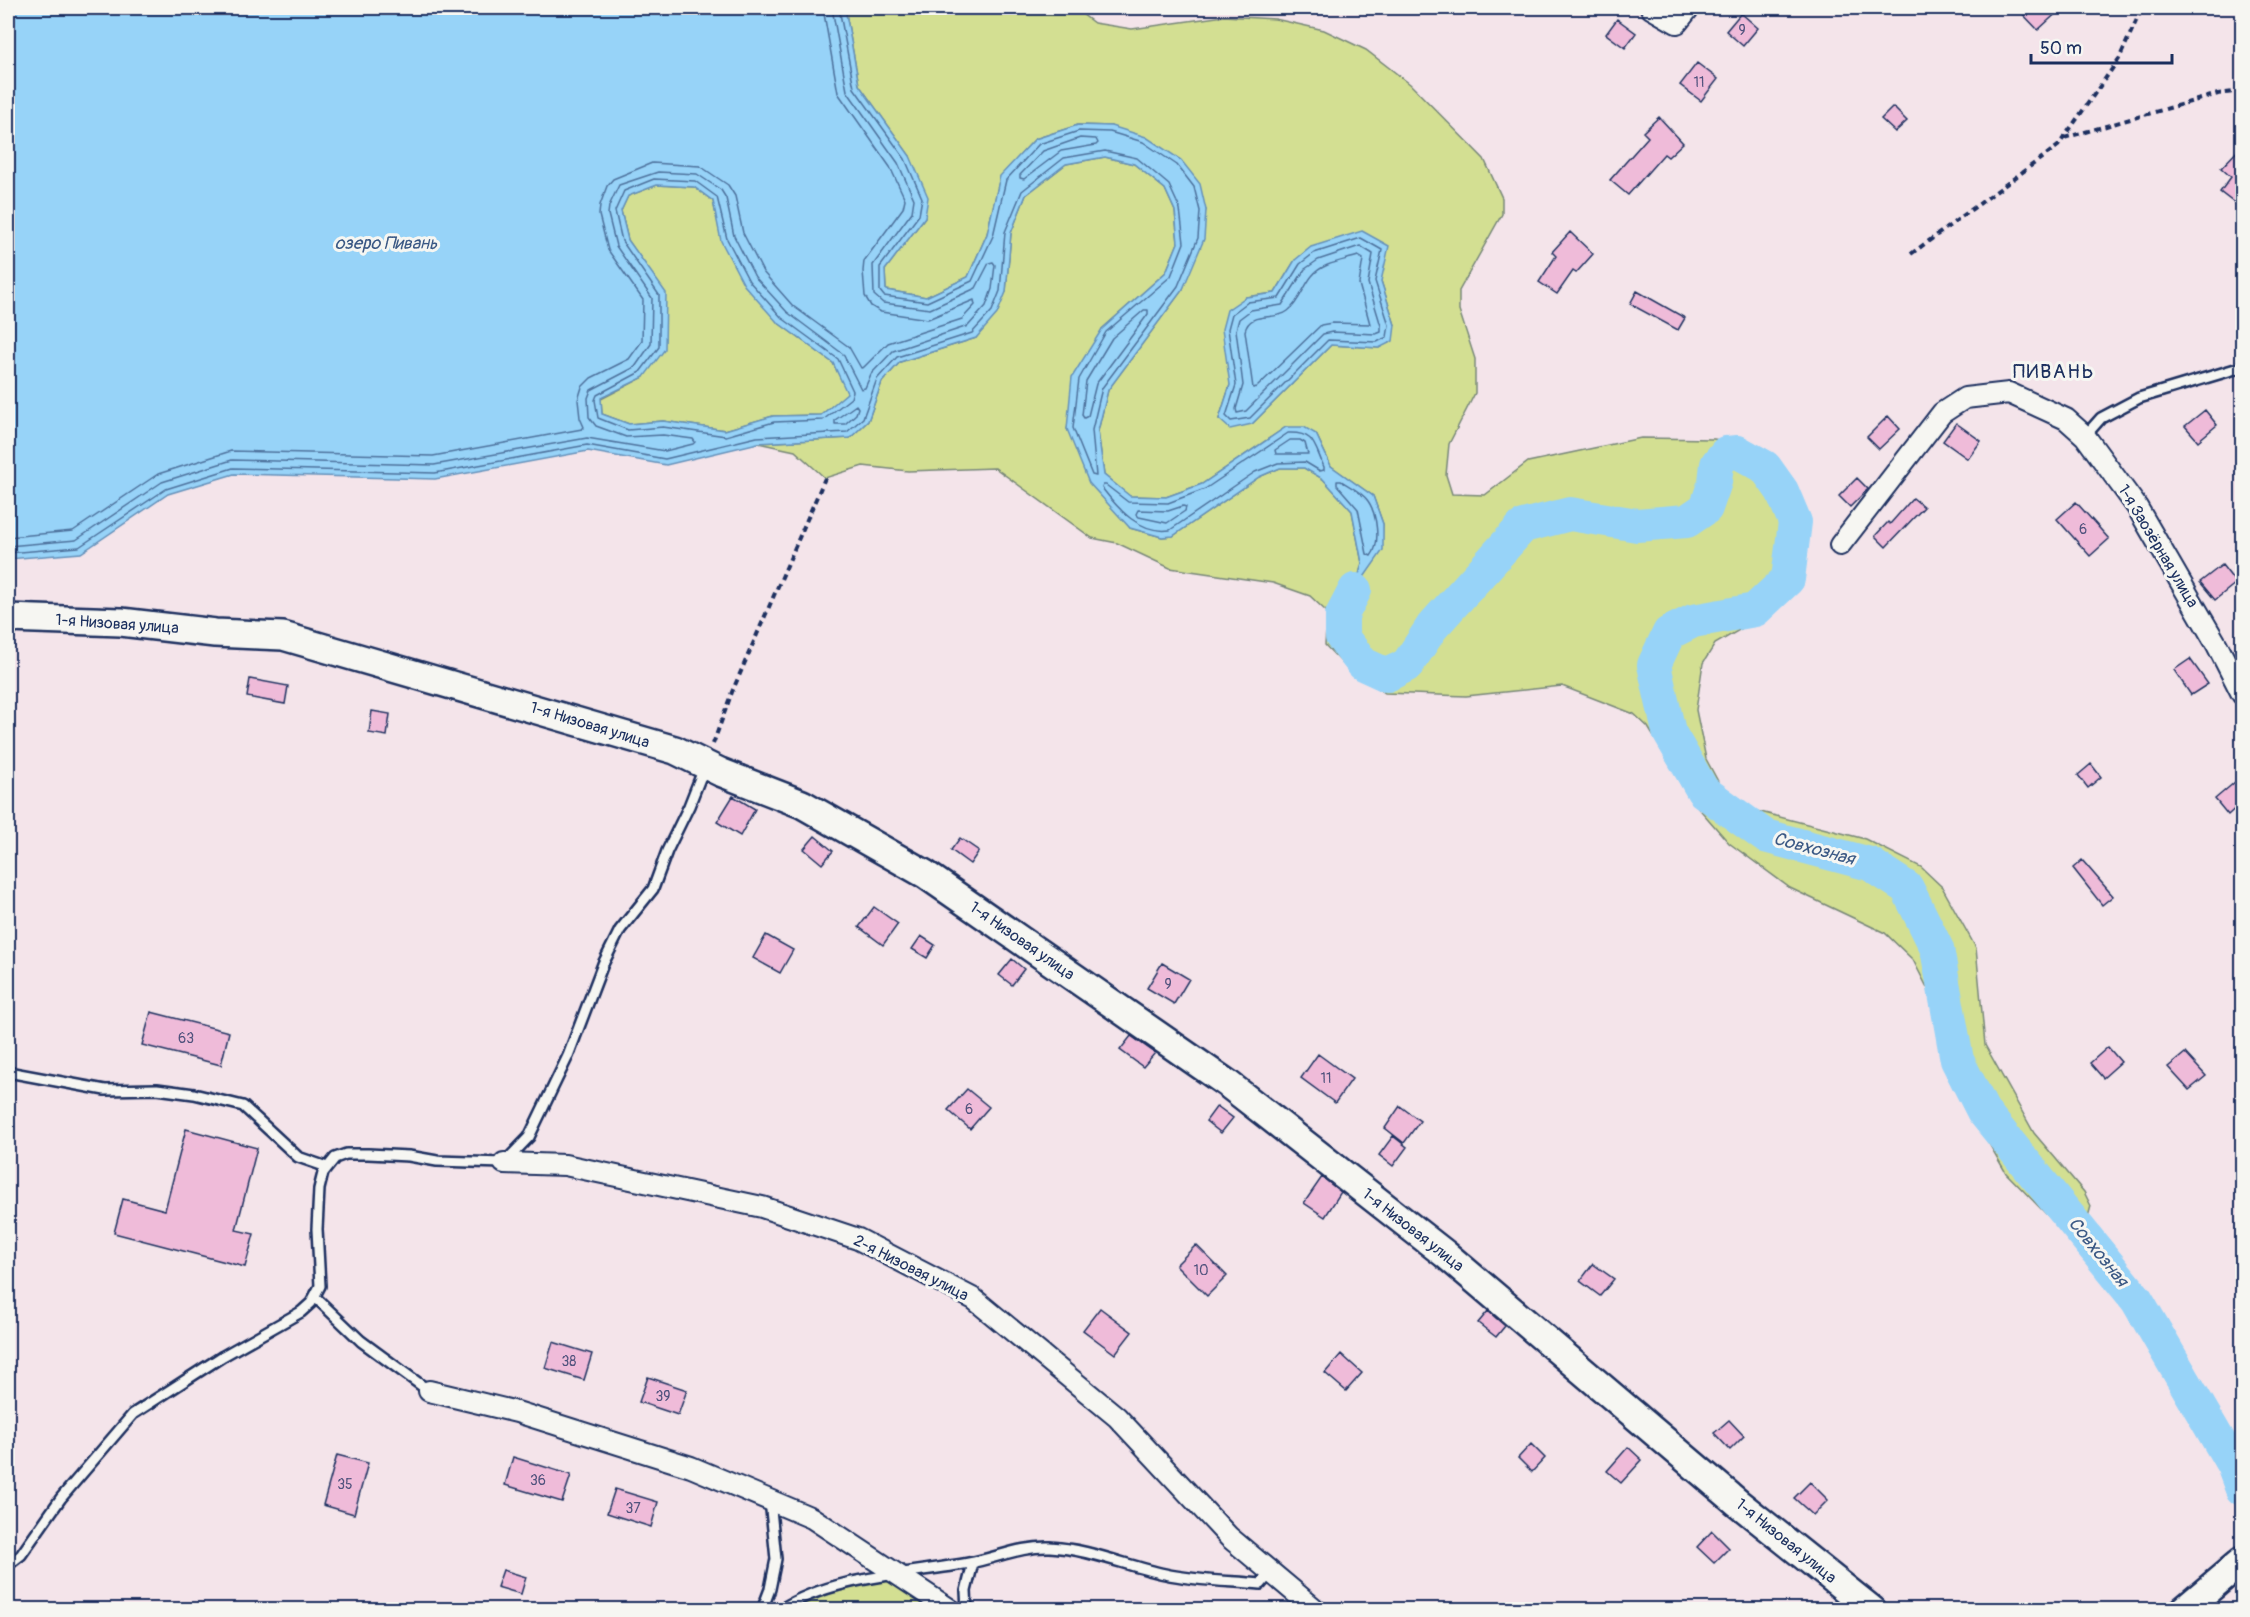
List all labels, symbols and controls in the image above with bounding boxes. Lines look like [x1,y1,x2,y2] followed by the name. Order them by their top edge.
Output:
[1738,22,1746,39] house number: 9
[2031,27,2172,65] scale bar
[2040,37,2082,60] text: 50 m
[1694,74,1704,91] house number: 11
[335,232,438,255] water label: озеро Пивань
[2013,359,2095,384] district label: ПИВАНЬ
[2113,481,2203,611] street label: 1-я Заозёрная улица
[2079,521,2087,538] house number: 6
[55,610,179,638] street label: 1-я Низовая улица
[528,697,652,753] street label: 1-я Низовая улица
[1771,827,1858,871] water label: Совхозная
[966,897,1078,985] street label: 1-я Низовая улица
[1164,976,1172,993] house number: 9
[178,1030,194,1047] house number: 63
[1321,1070,1331,1087] house number: 11
[965,1101,973,1118] house number: 6
[1358,1184,1468,1276] street label: 1-я Низовая улица
[2063,1213,2134,1293] water label: Совхозная
[850,1230,972,1306] street label: 2-я Низовая улица
[1193,1262,1209,1279] house number: 10
[562,1353,576,1370] house number: 38
[655,1388,671,1405] house number: 39
[530,1472,546,1489] house number: 36
[337,1476,353,1493] house number: 35
[1732,1494,1840,1588] street label: 1-я Низовая улица
[625,1500,641,1517] house number: 37

